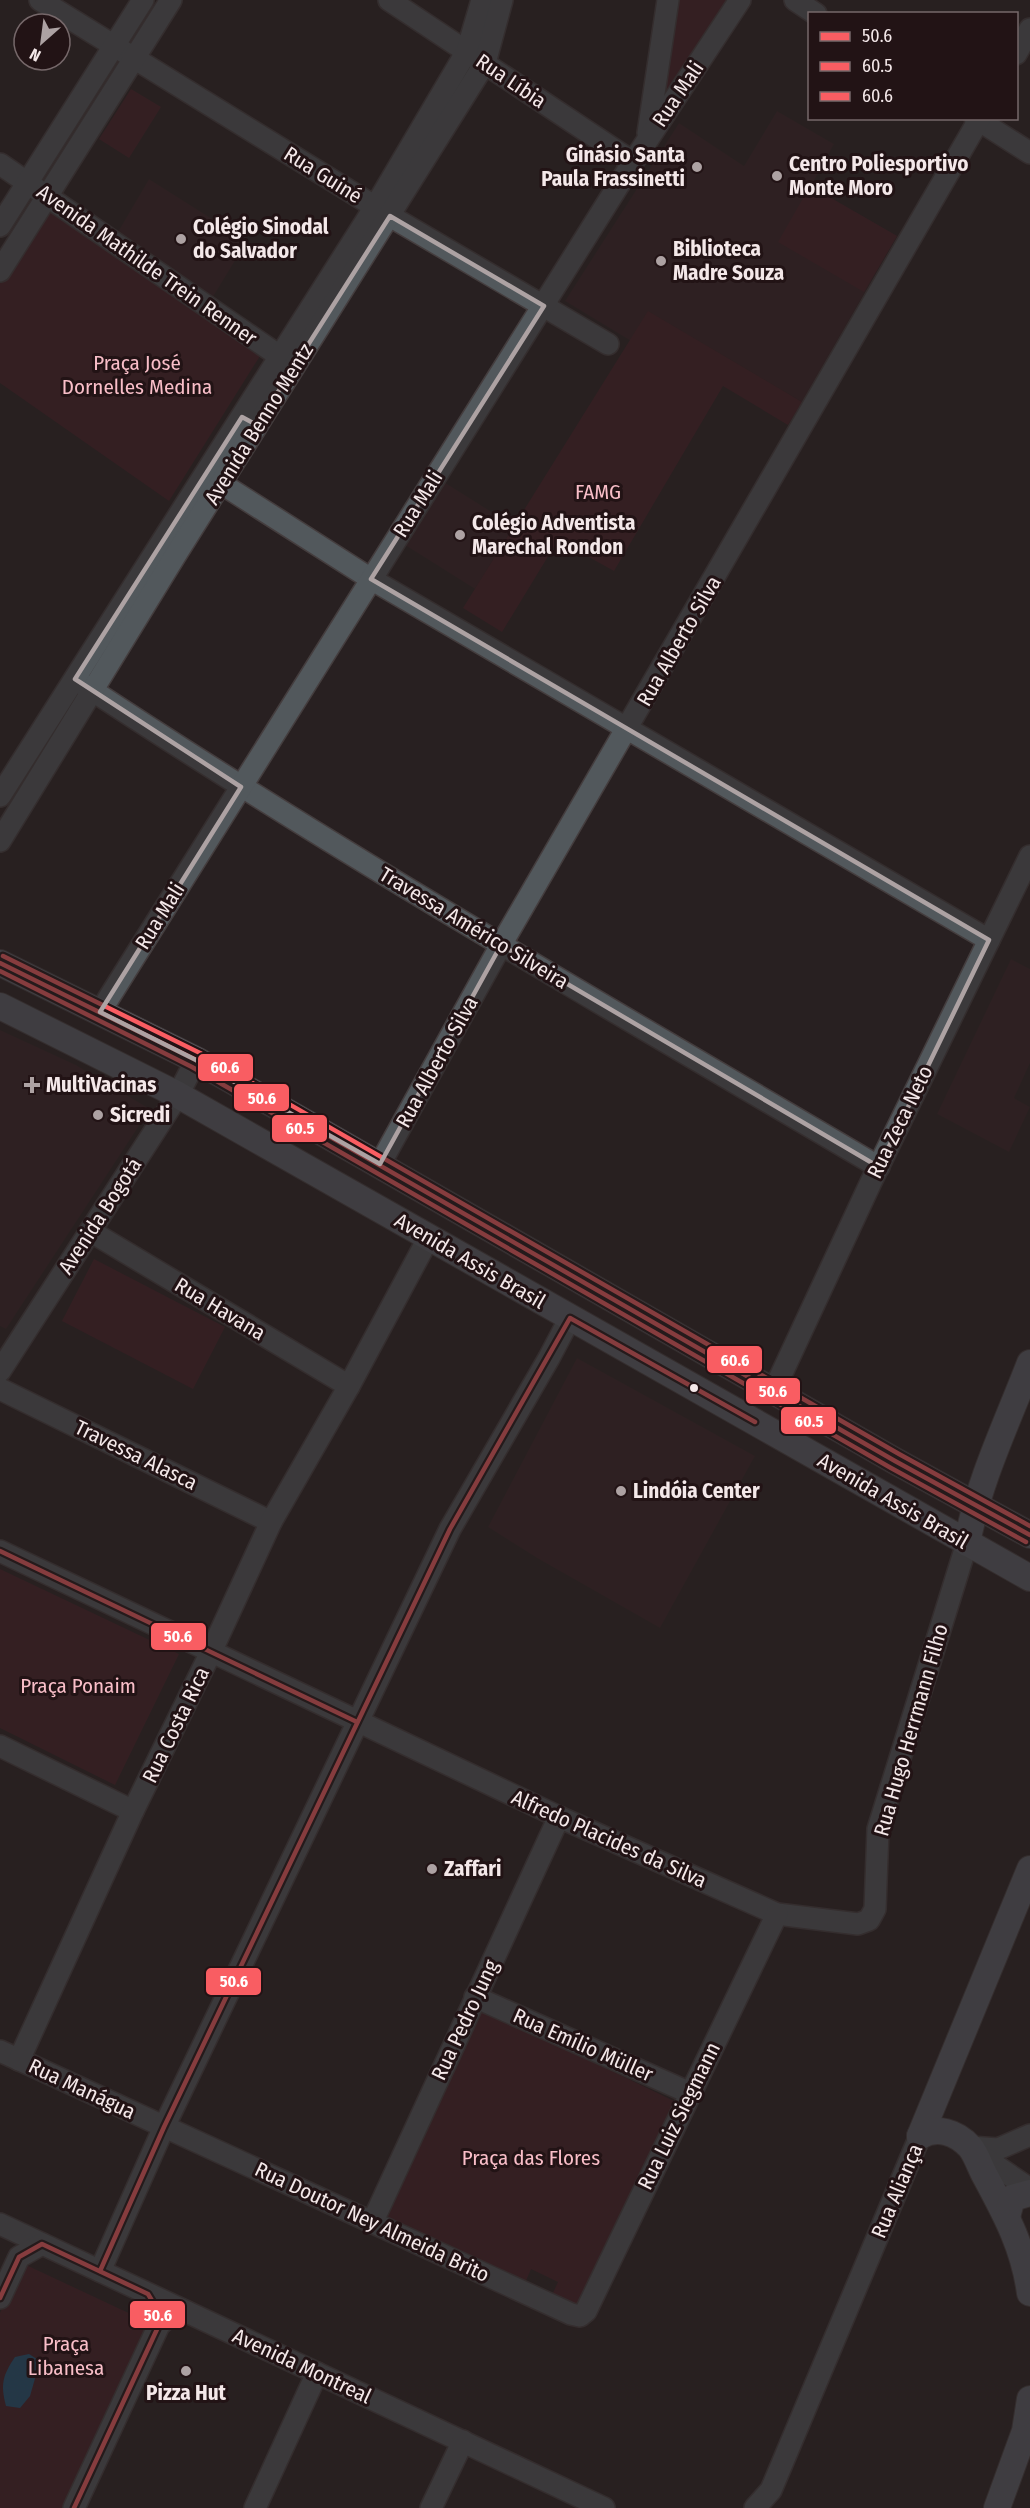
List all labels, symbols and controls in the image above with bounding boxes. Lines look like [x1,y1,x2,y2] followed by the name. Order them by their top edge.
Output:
[12,12,72,72] north arrow
[808,12,1018,120] legend
[862,25,892,47] text: 50.6
[26,44,44,65] text: N
[471,48,551,114] street label: Rua Líbia
[862,55,893,77] text: 60.5
[647,56,709,132] street label: Rua Mali
[862,85,893,107] text: 60.6
[279,141,367,209] street label: Rua Guiné
[541,142,685,192] place label: Ginásio Santa Paula Frassinetti
[789,151,968,201] place label: Centro Poliesportivo Monte Moro
[690,160,704,174] marker: Ginásio Santa Paula Frassinetti
[770,169,784,183] marker: Centro Poliesportivo Monte Moro
[32,179,263,351] street label: Avenida Mathilde Trein Renner
[193,214,329,264] place label: Colégio Sinodal do Salvador
[174,232,188,246] marker: Colégio Sinodal do Salvador
[673,236,784,286] place label: Biblioteca Madre Souza
[654,254,668,268] marker: Biblioteca Madre Souza
[199,339,319,509] street label: Avenida Benno Mentz
[62,350,212,400] park label: Praça José Dornelles Medina
[388,466,448,542] street label: Rua Mali
[575,479,621,505] park label: FAMG
[472,510,635,560] place label: Colégio Adventista Marechal Rondon
[453,528,467,542] marker: Colégio Adventista Marechal Rondon
[631,571,727,711] street label: Rua Alberto Silva
[375,861,573,995] street label: Travessa Américo Silveira
[130,878,190,954] street label: Rua Mali
[390,992,484,1132] street label: Rua Alberto Silva
[197,1053,254,1082] line badge: 60.6
[211,1058,239,1077] text: 60.6
[862,1061,938,1183] street label: Rua Zeca Neto
[46,1072,156,1098] place label: MultiVacinas
[23,1076,41,1094] marker: MultiVacinas
[233,1083,290,1112] line badge: 50.6
[248,1089,276,1108] text: 50.6
[110,1102,170,1128] place label: Sicredi
[91,1108,105,1122] marker: Sicredi
[271,1114,328,1143] line badge: 60.5
[286,1119,315,1138] text: 60.5
[53,1153,147,1279] street label: Avenida Bogotá
[390,1207,550,1315] street label: Avenida Assis Brasil
[170,1272,270,1346] street label: Rua Havana
[706,1345,763,1374] line badge: 60.6
[721,1351,749,1370] text: 60.6
[745,1377,801,1405] line badge: 50.6
[688,1382,700,1394] unlabelled marker
[759,1382,787,1401] text: 50.6
[780,1406,837,1435] line badge: 60.5
[795,1412,824,1431] text: 60.5
[71,1414,201,1496] street label: Travessa Alasca
[813,1447,973,1555] street label: Avenida Assis Brasil
[633,1478,760,1504] place label: Lindóia Center
[614,1484,628,1498] marker: Lindóia Center
[868,1621,954,1839] street label: Rua Hugo Herrmann Filho
[150,1622,207,1651] line badge: 50.6
[164,1627,192,1646] text: 50.6
[137,1663,215,1787] street label: Rua Costa Rica
[20,1673,136,1699] park label: Praça Ponaim
[508,1784,710,1894] street label: Alfredo Placides da Silva
[444,1856,501,1882] place label: Zaffari
[425,1862,439,1876] marker: Zaffari
[426,1955,504,2084] street label: Rua Pedro Jung
[205,1967,262,1996] line badge: 50.6
[220,1972,248,1991] text: 50.6
[509,2003,658,2088] street label: Rua Emílio Müller
[632,2038,726,2194] street label: Rua Luiz Siegmann
[24,2053,140,2125] street label: Rua Manágua
[866,2140,928,2242] street label: Rua Aliança
[462,2145,600,2171] park label: Praça das Flores
[251,2156,493,2288] street label: Rua Doutor Ney Almeida Brito
[129,2300,186,2329] line badge: 50.6
[144,2306,172,2325] text: 50.6
[229,2323,376,2410] street label: Avenida Montreal
[28,2331,104,2381] park label: Praça Libanesa
[179,2364,193,2378] marker: Pizza Hut
[146,2380,227,2406] place label: Pizza Hut

